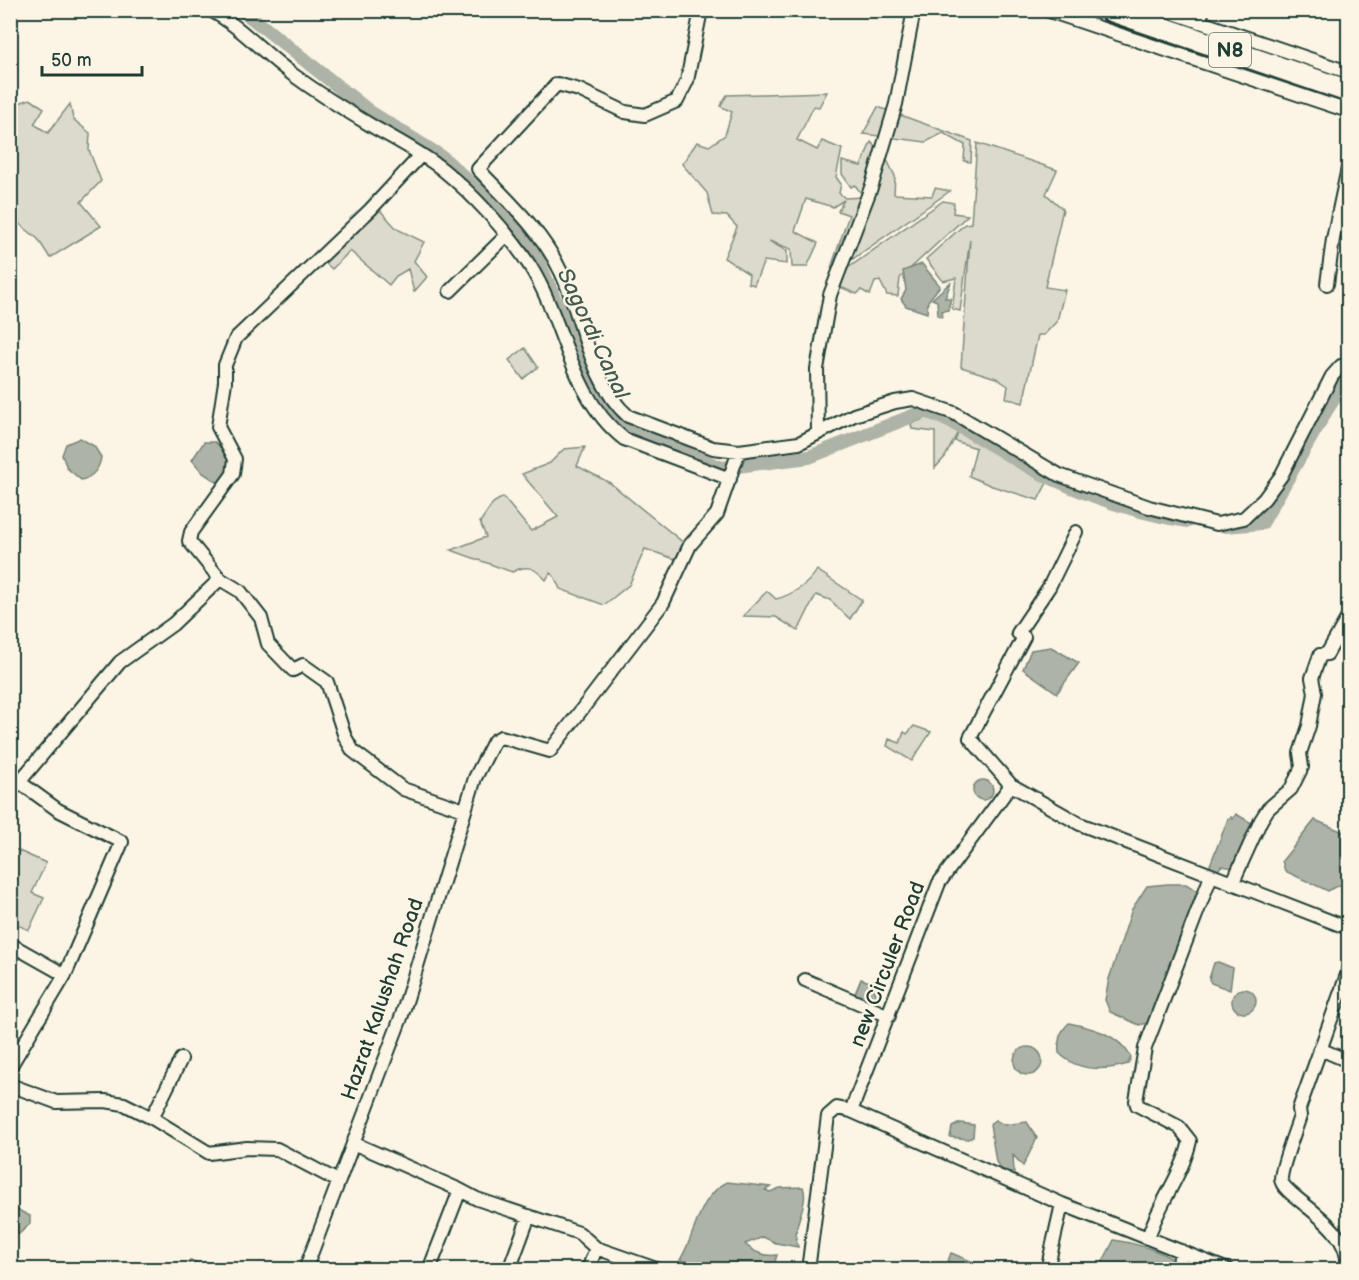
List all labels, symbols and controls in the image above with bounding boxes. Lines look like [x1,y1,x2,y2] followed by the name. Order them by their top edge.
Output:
[1209,33,1251,67] road number: N8
[42,39,142,77] scale bar
[51,50,92,71] text: 50 m
[551,264,635,404] water label: Sagordi Canal
[844,878,930,1050] street label: new Circuler Road
[336,895,429,1103] street label: Hazrat Kalushah Road

